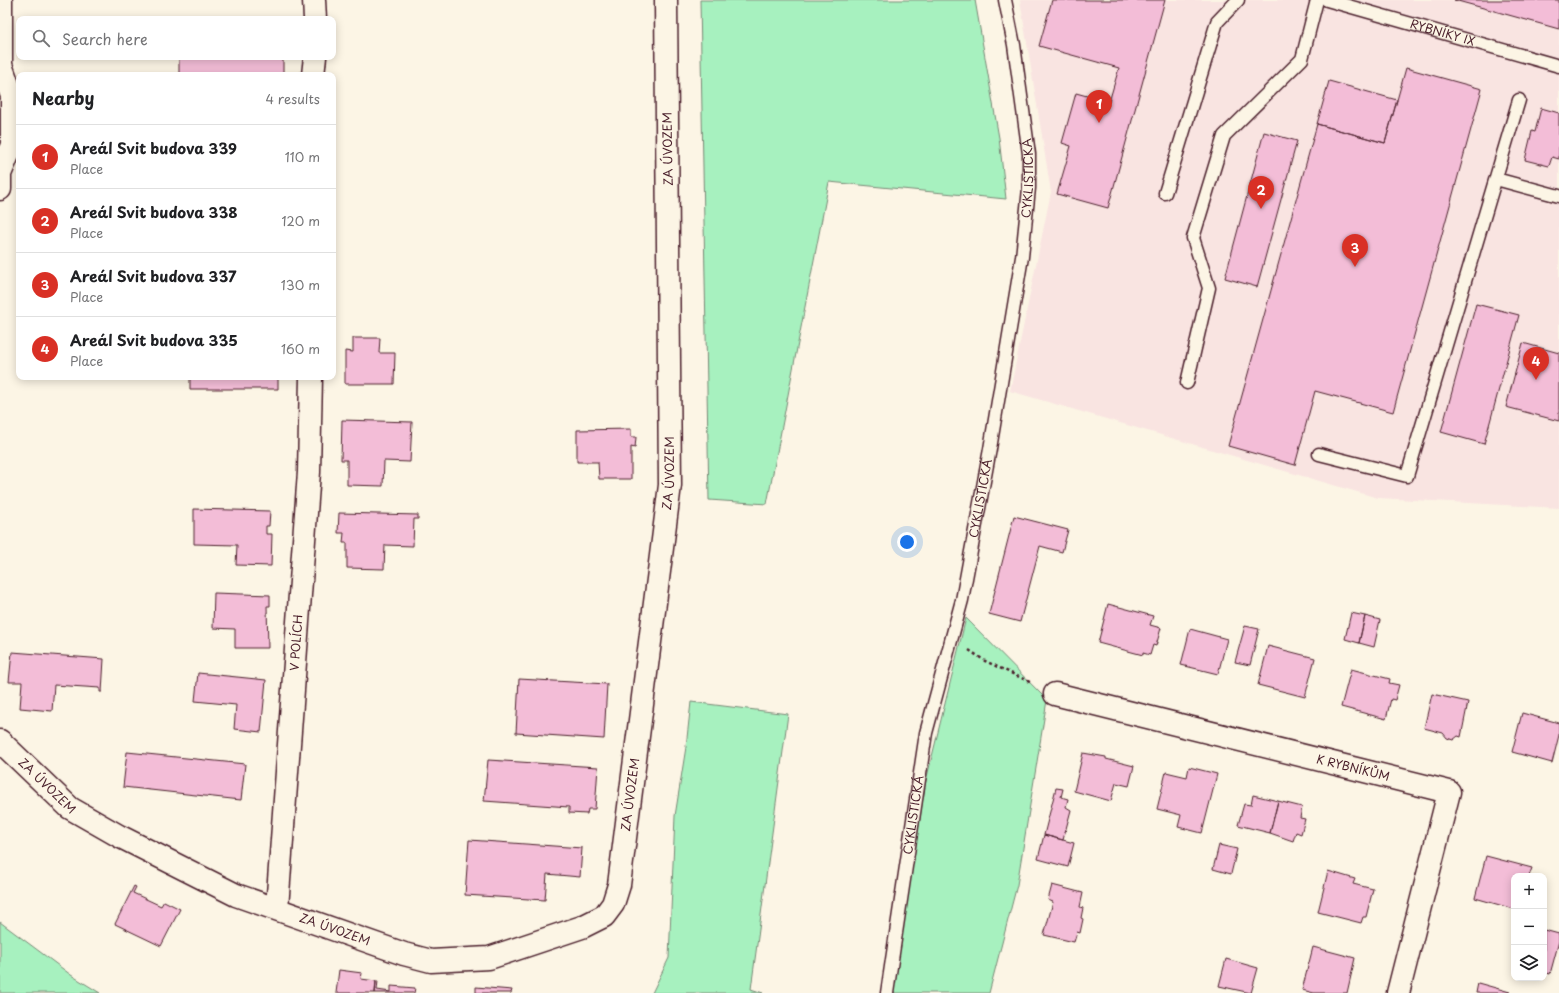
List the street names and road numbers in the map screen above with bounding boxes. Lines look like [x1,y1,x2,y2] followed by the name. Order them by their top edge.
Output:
[1408,14,1477,50] street label: RYBNÍKY IX
[657,112,677,186] street label: ZA ÚVOZEM
[1016,137,1037,219] street label: CYKLISTICKÁ
[657,436,678,511] street label: ZA ÚVOZEM
[964,457,996,539] street label: CYKLISTICKÁ
[284,614,307,672] street label: V POLÍCH
[1315,749,1392,785] street label: K RYBNÍKŮM
[15,753,81,817] street label: ZA ÚVOZEM
[616,757,643,832] street label: ZA ÚVOZEM
[898,774,928,856] street label: CYKLISTICKÁ
[297,908,373,949] street label: ZA ÚVOZEM

